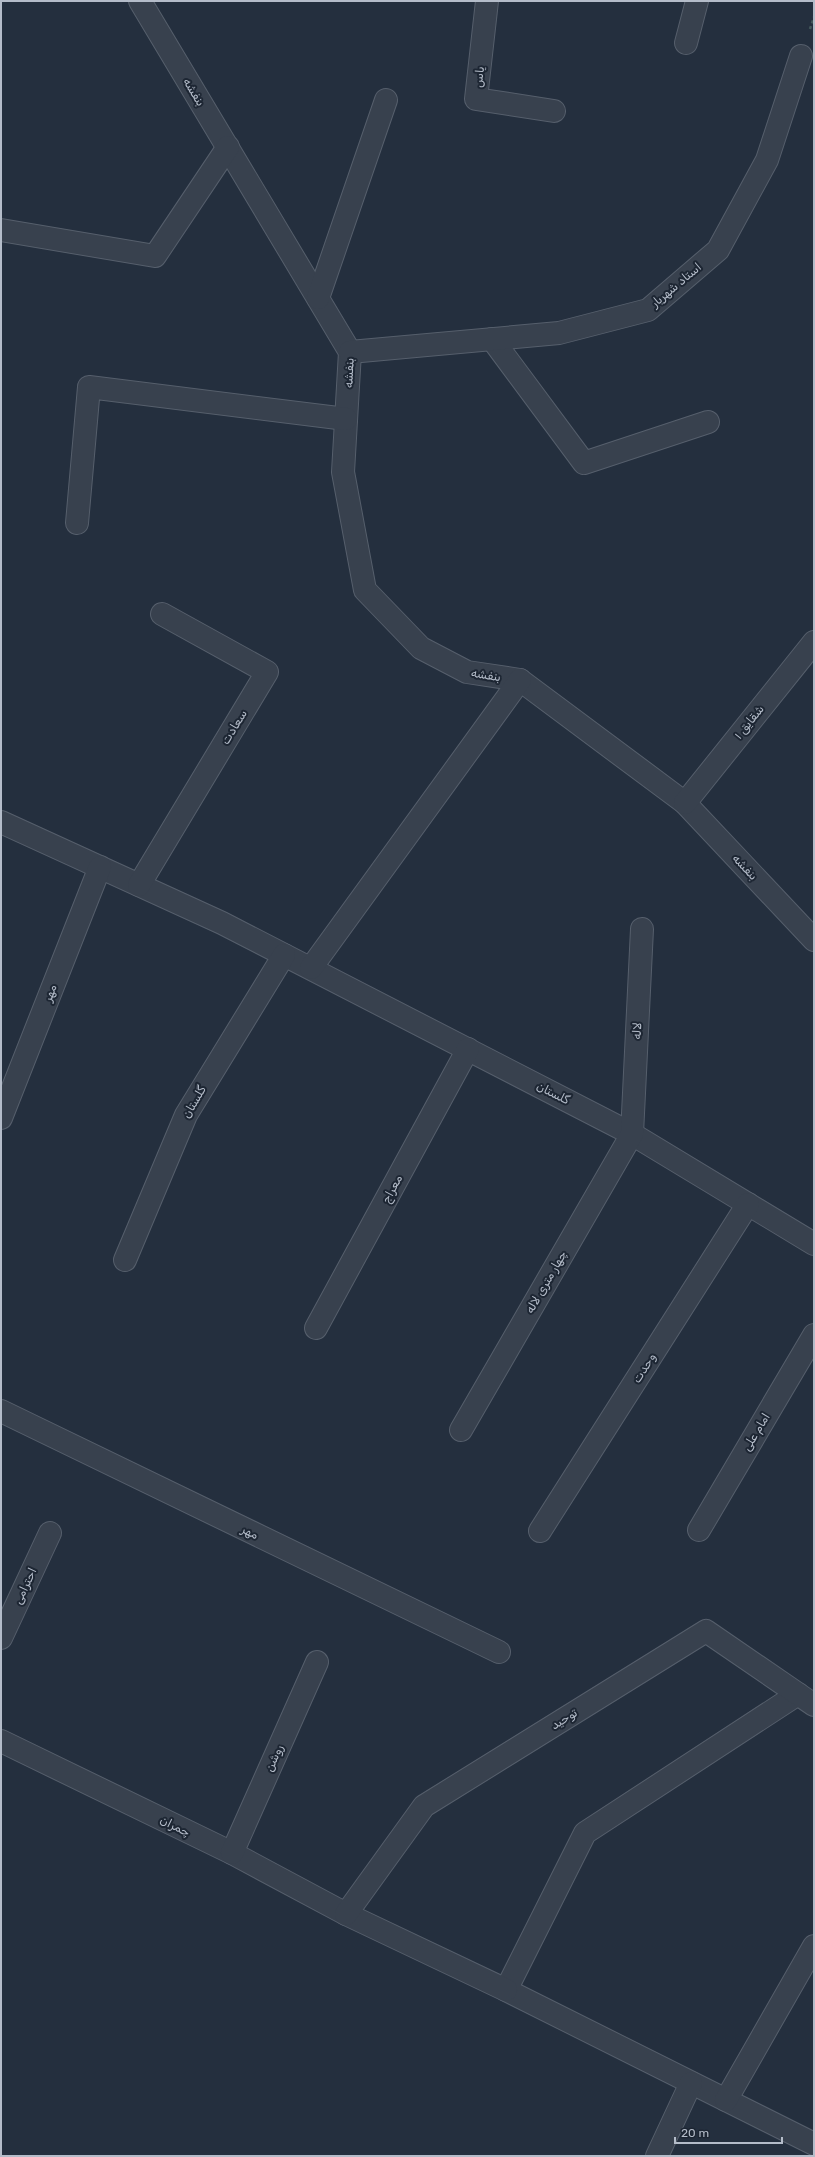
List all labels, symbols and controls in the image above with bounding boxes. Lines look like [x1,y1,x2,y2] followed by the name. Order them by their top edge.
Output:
[471,66,487,88] street label: یاس
[180,75,208,109] street label: بنفشه
[647,260,705,312] street label: استاد شهریار
[341,358,357,388] street label: بنفشه
[470,666,502,684] street label: بنفشه
[731,702,768,742] street label: شقایق ۱
[218,707,250,747] street label: سعادت
[730,851,760,883] street label: بنفشه
[40,982,61,1005] street label: مهر
[630,1022,644,1040] street label: لاله
[534,1079,572,1107] street label: گلستان
[179,1083,209,1121] street label: گلستان
[379,1172,407,1206] street label: معراج
[522,1248,570,1316] street label: چهار متری لاله
[629,1350,659,1386] street label: وحدت
[739,1410,774,1455] street label: امام علی
[238,1521,261,1543] street label: مهر
[10,1565,40,1607] street label: احترامی
[548,1705,580,1733] street label: توحید
[262,1742,287,1774] street label: روشن
[157,1813,192,1840] street label: چمران
[675,2119,782,2145] scale bar
[681,2126,709,2140] text: 20 m

